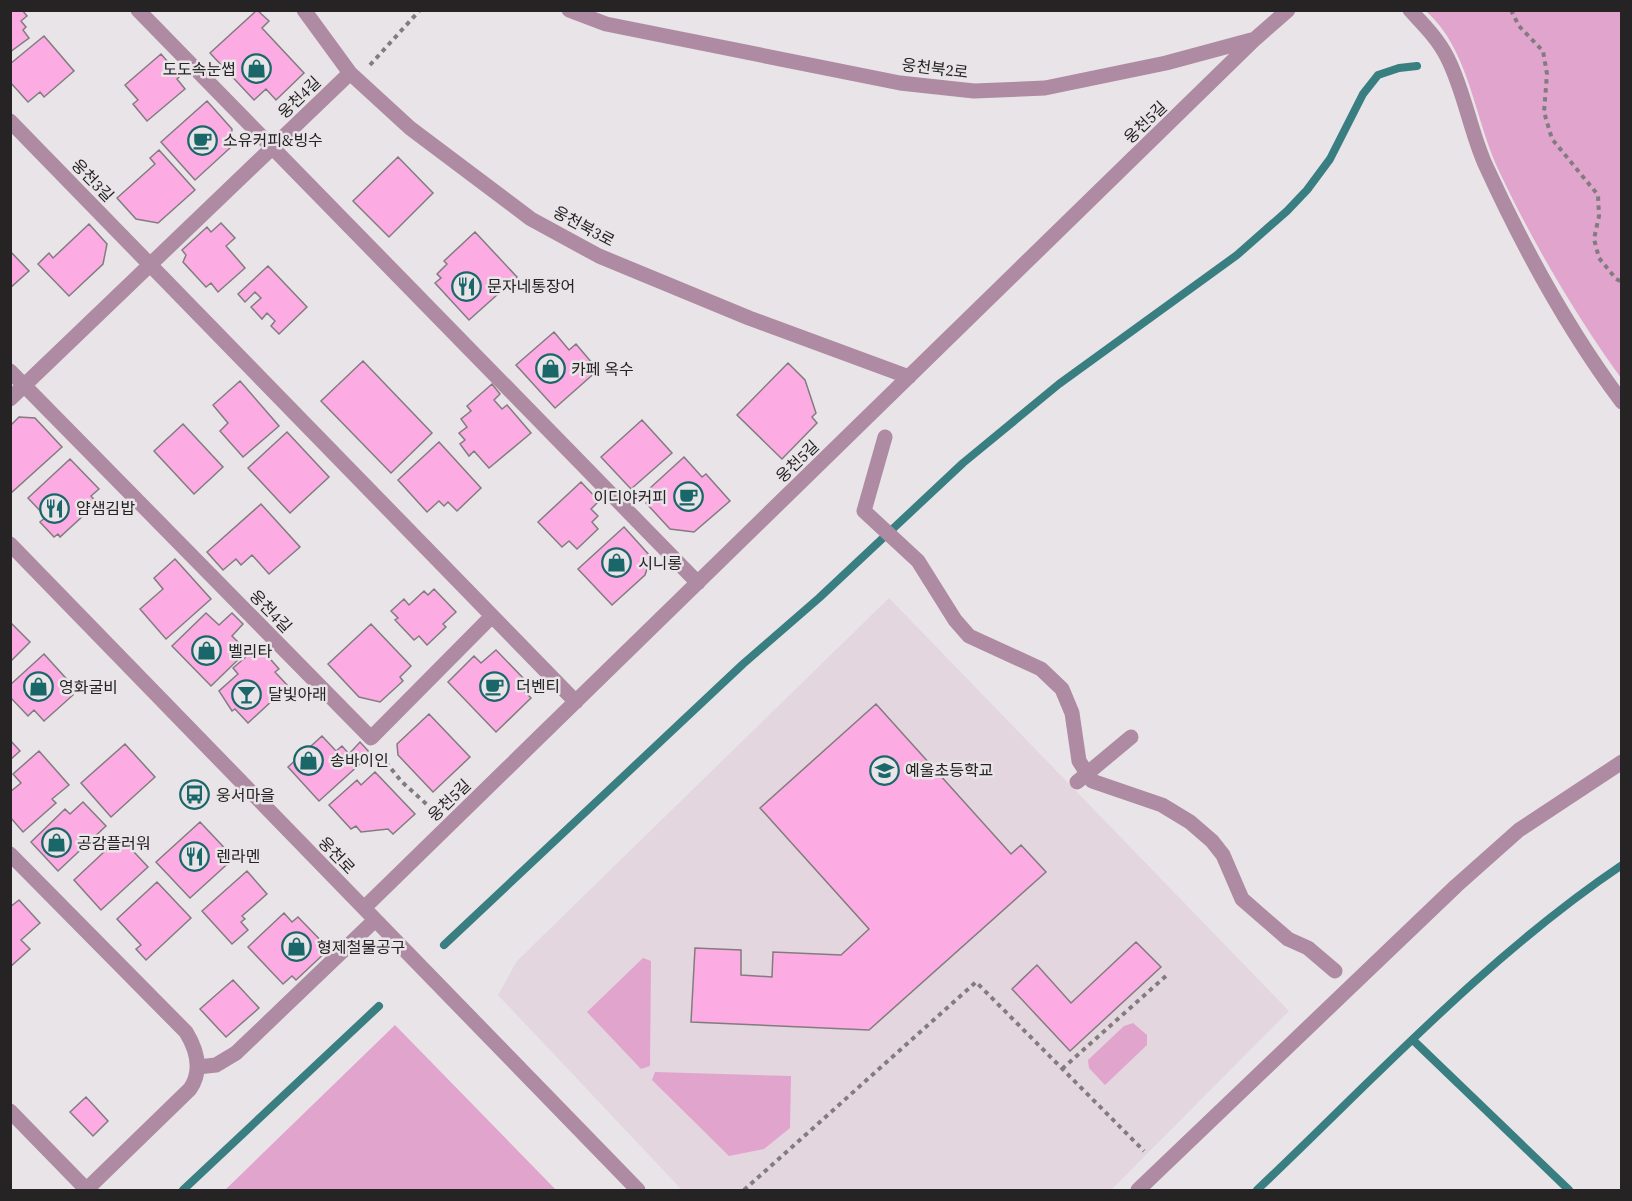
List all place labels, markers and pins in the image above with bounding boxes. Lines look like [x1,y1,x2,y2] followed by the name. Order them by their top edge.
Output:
[241,53,273,85] shop icon: 도도속눈썹
[162,58,236,80] place label: 도도속눈썹
[186,124,218,156] cafe icon: 소유커피&빙수
[223,129,323,151] place label: 소유커피&빙수
[450,270,482,302] restaurant icon: 문자네통장어
[487,275,575,297] place label: 문자네통장어
[534,353,566,385] shop icon: 카페 옥수
[571,358,634,380] place label: 카페 옥수
[672,481,704,513] cafe icon: 이디야커피
[593,486,667,508] place label: 이디야커피
[39,492,71,524] restaurant icon: 얌샘김밥
[76,497,135,519] place label: 얌샘김밥
[601,547,633,579] shop icon: 시니롱
[638,552,682,574] place label: 시니롱
[191,635,223,667] shop icon: 벨리타
[228,640,272,662] place label: 벨리타
[479,670,511,702] cafe icon: 더벤티
[22,671,54,703] shop icon: 영화굴비
[516,675,560,697] place label: 더벤티
[59,676,118,698] place label: 영화굴비
[231,678,263,710] bar icon: 달빛아래
[268,683,327,705] place label: 달빛아래
[293,744,325,776] shop icon: 송바이인
[330,749,389,771] place label: 송바이인
[868,754,900,786] school or university icon: 예울초등학교
[905,759,993,781] place label: 예울초등학교
[179,779,211,811] bus stop icon: 웅서마을
[216,784,275,806] place label: 웅서마을
[40,827,72,859] shop icon: 공감플러워
[77,832,151,854] place label: 공감플러워
[179,840,211,872] restaurant icon: 렌라멘
[216,845,260,867] place label: 렌라멘
[280,931,312,963] shop icon: 형제철물공구
[317,936,405,958] place label: 형제철물공구

